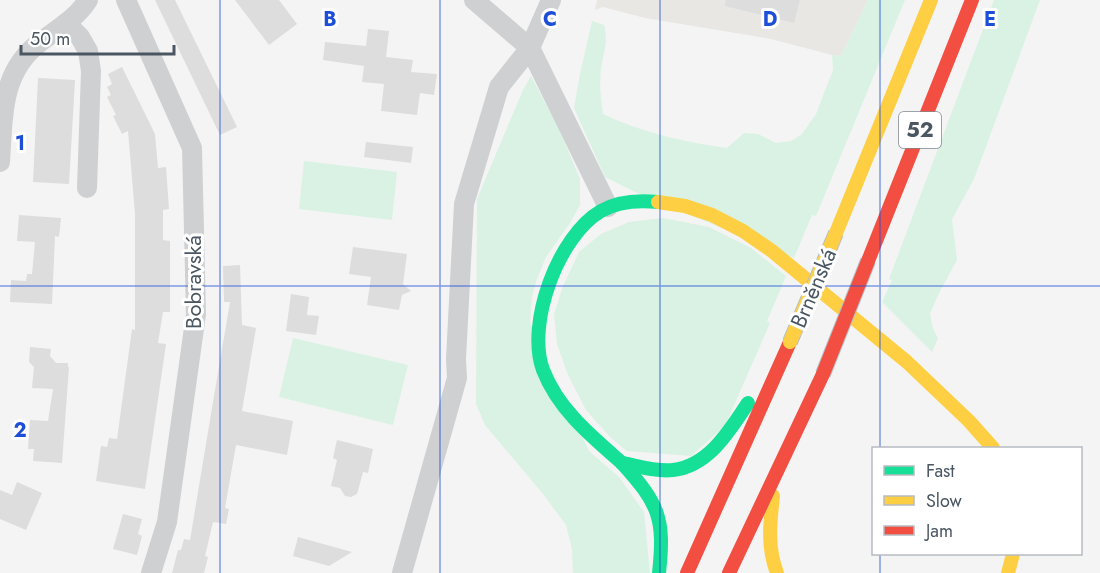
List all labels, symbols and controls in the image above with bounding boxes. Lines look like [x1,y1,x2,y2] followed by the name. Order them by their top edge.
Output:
[323,5,337,34] text: B
[543,5,557,34] text: C
[763,5,777,34] text: D
[984,5,996,34] text: E
[21,18,174,56] scale bar
[30,26,70,52] text: 50 m
[899,112,941,148] road number: 52
[15,129,25,158] text: 1
[177,235,209,329] street label: Bobravská
[782,243,844,333] street label: Brněnská
[13,416,27,445] text: 2
[872,447,1082,555] legend
[926,458,955,484] text: Fast
[926,488,963,514] text: Slow
[924,518,953,544] text: Jam

